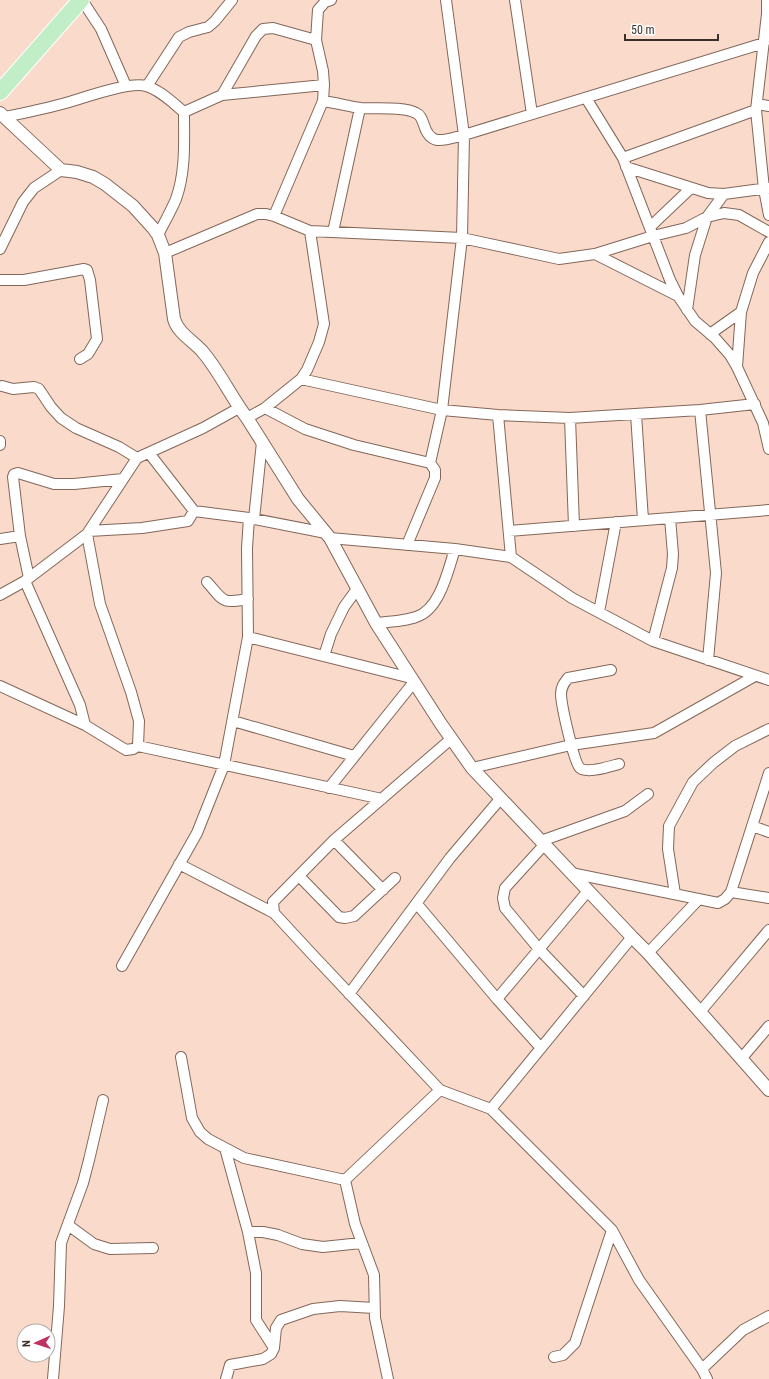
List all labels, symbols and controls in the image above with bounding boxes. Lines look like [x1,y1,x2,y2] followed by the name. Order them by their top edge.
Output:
[625,16,718,42] scale bar
[631,23,655,37] text: 50 m
[16,1323,56,1363] north arrow
[20,1340,33,1347] text: N

